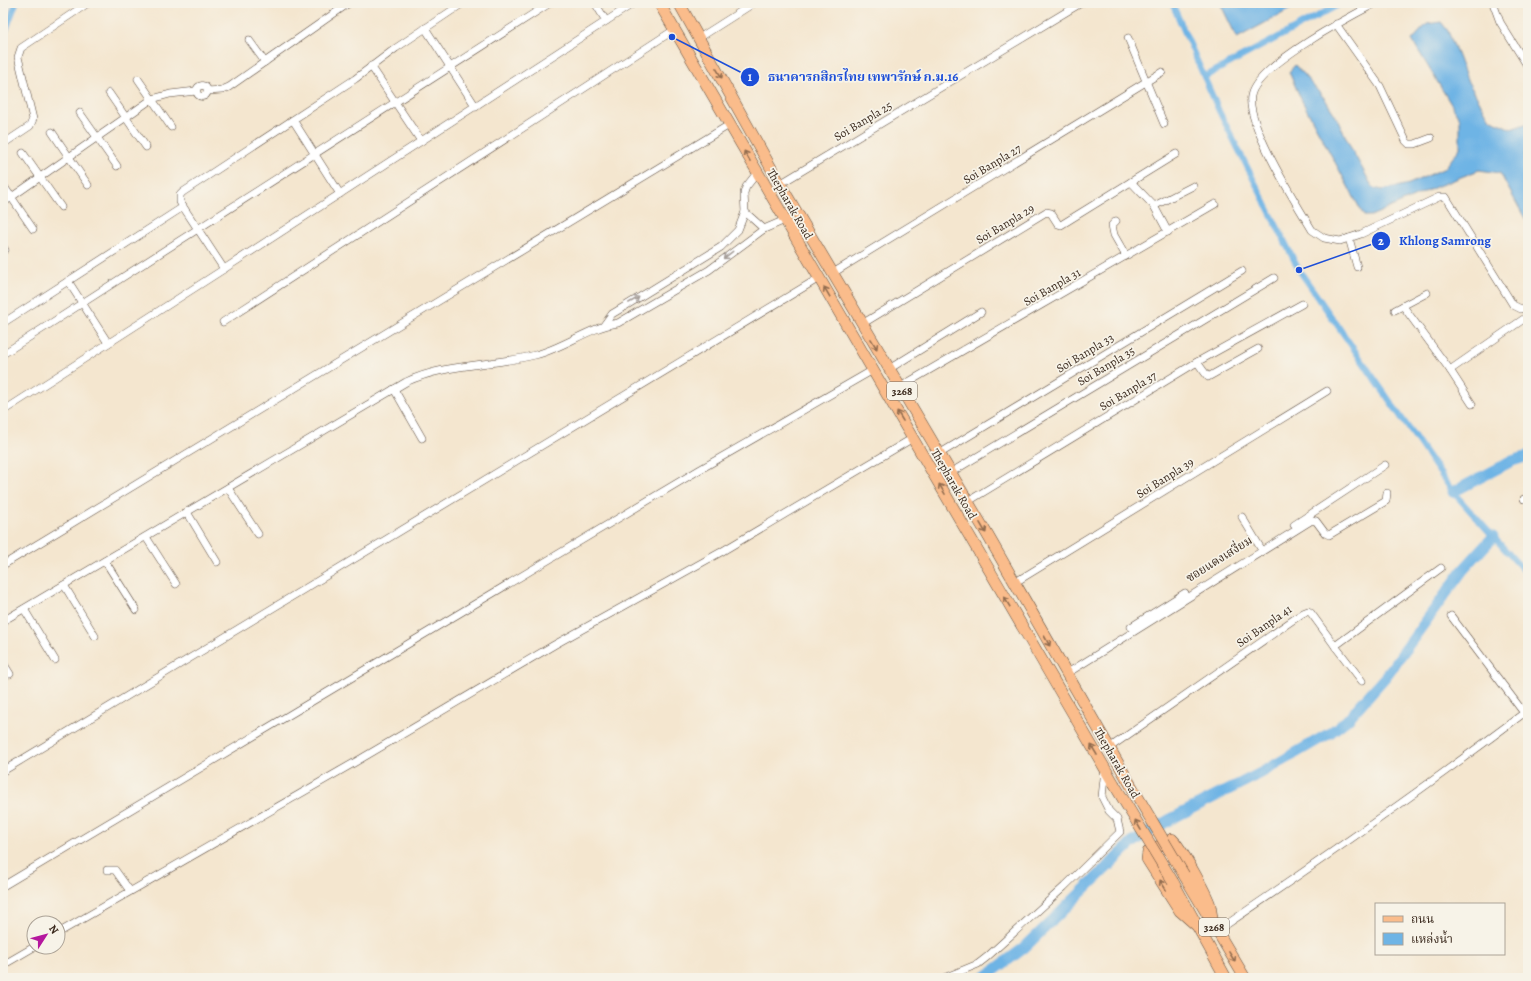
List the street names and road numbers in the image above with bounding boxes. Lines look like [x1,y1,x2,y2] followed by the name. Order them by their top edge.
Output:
[831,97,895,145] street label: Soi Banpla 25
[960,140,1025,188] street label: Soi Banpla 27
[763,166,817,243] street label: Thepharak Road
[973,200,1037,248] street label: Soi Banpla 29
[1020,264,1084,310] street label: Soi Banpla 31
[1053,330,1117,376] street label: Soi Banpla 33
[1074,343,1138,389] street label: Soi Banpla 35
[1096,367,1161,414] street label: Soi Banpla 37
[887,382,917,400] road number: 3268
[927,446,981,523] street label: Thepharak Road
[1133,454,1197,502] street label: Soi Banpla 39
[1182,531,1255,586] street label: ซอยแดงเสงี่ยม
[1233,601,1295,651] street label: Soi Banpla 41
[1090,725,1144,802] street label: Thepharak Road
[1199,918,1229,936] road number: 3268

